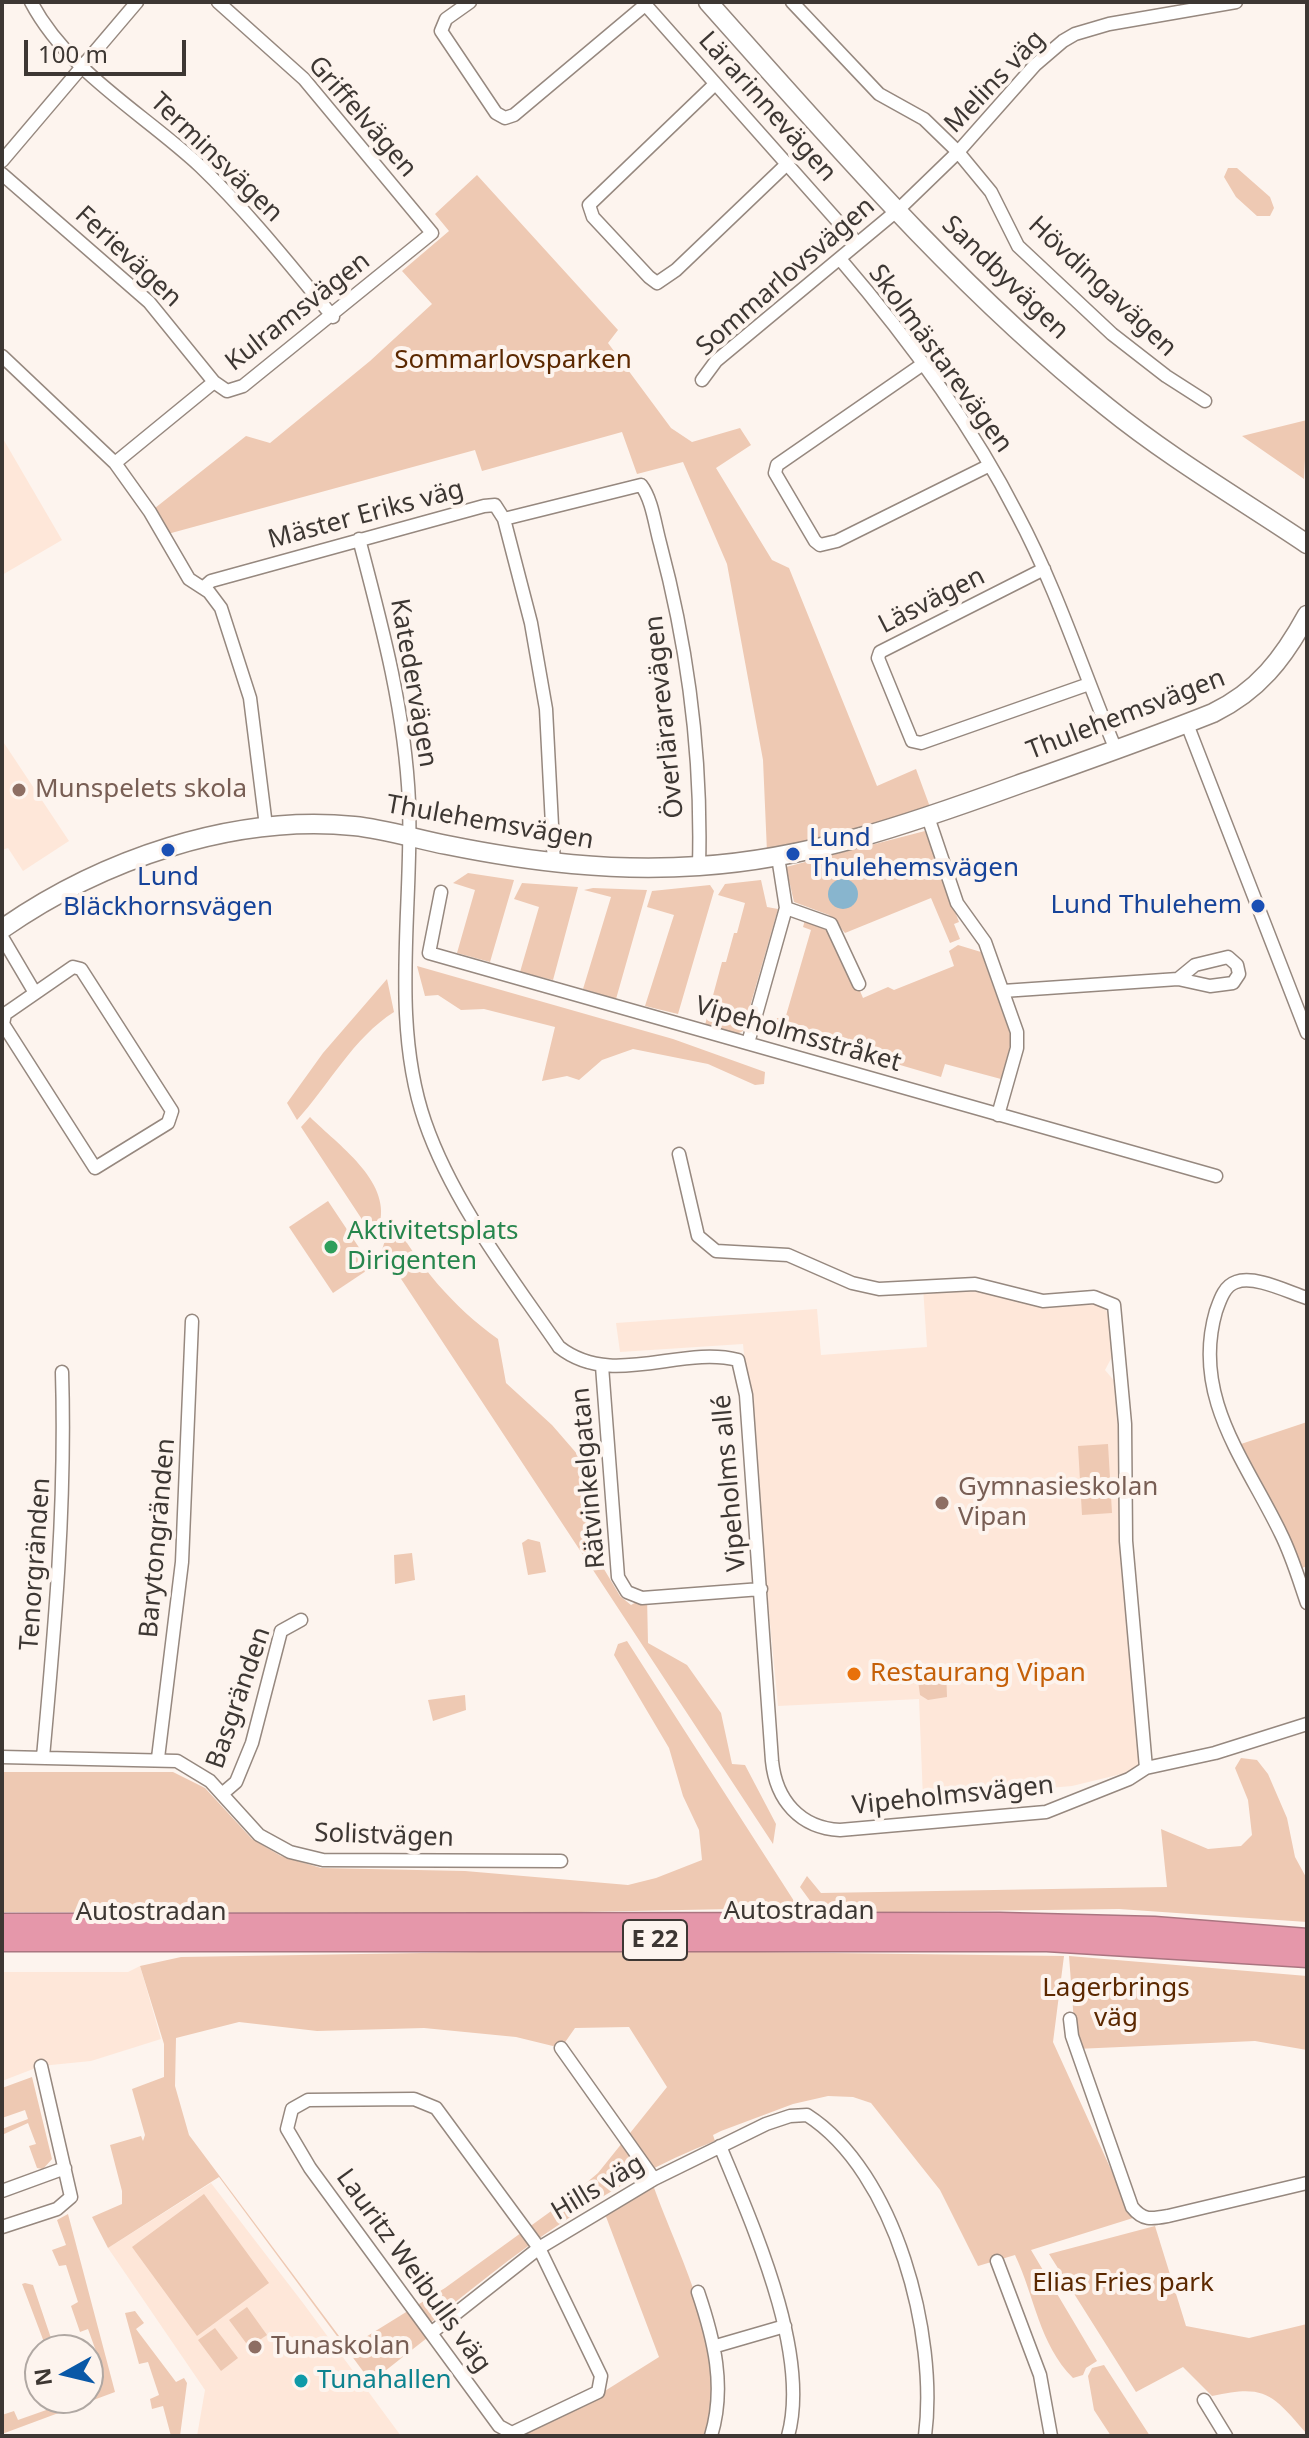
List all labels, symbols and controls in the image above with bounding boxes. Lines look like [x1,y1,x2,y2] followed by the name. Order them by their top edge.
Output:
[28,24,190,74] scale bar
[938,24,1052,140] street label: Melins väg
[691,25,843,189] street label: Lärarinnevägen
[38,37,108,70] text: 100 m
[301,50,423,184] street label: Griffelvägen
[143,87,289,229] street label: Terminsvägen
[690,191,882,363] street label: Sommarlovsvägen
[68,200,188,314] street label: Ferievägen
[935,210,1075,346] street label: Sandbyvägen
[1021,210,1183,364] street label: Hövdingavägen
[219,246,377,378] street label: Kulramsvägen
[861,259,1019,459] street label: Skolmästarevägen
[394,345,632,377] park label: Sommarlovsparken
[265,474,467,556] street label: Mäster Eriks väg
[874,561,990,641] street label: Läsvägen
[383,596,443,770] street label: Katedervägen
[639,614,691,820] street label: Överlärarevägen
[1022,663,1230,767] street label: Thulehemsvägen
[35,774,247,806] place label: Munspelets skola
[10,781,28,799] marker: Munspelets skola
[384,789,596,857] street label: Thulehemsvägen
[809,823,1019,884] place label: Lund Thulehemsvägen
[159,841,177,859] marker: Lund Bläckhornsvägen
[784,845,802,863] marker: Lund Thulehemsvägen
[63,862,273,924] place label: Lund Bläckhornsvägen
[1050,890,1242,922] place label: Lund Thulehem
[1249,897,1267,915] marker: Lund Thulehem
[691,991,905,1079] street label: Vipeholmsstråket
[347,1216,519,1278] place label: Aktivitetsplats Dirigenten
[322,1238,340,1256] marker: Aktivitetsplats Dirigenten
[566,1386,612,1570] street label: Rätvinkelgatan
[707,1393,753,1573] street label: Vipeholms allé
[134,1437,182,1639] street label: Barytongränden
[958,1472,1158,1534] place label: Gymnasieskolan Vipan
[14,1477,58,1651] street label: Tenorgränden
[933,1494,951,1512] marker: Gymnasieskolan Vipan
[200,1623,278,1773] street label: Basgränden
[870,1658,1086,1690] place label: Restaurang Vipan
[845,1665,863,1683] marker: Restaurang Vipan
[851,1770,1055,1822] street label: Vipeholmsvägen
[314,1818,454,1854] street label: Solistvägen
[723,1896,875,1928] street label: Autostradan
[75,1897,227,1929] street label: Autostradan
[623,1920,687,1960] road number: E 22
[1042,1973,1190,2034] park label: Lagerbrings väg
[546,2148,650,2228] street label: Hills väg
[329,2163,497,2379] street label: Lauritz Weibulls väg
[1032,2268,1214,2300] park label: Elias Fries park
[271,2331,410,2363] place label: Tunaskolan
[24,2334,104,2414] north arrow
[246,2338,264,2356] marker: Tunaskolan
[317,2365,452,2397] place label: Tunahallen
[26,2366,58,2388] text: N
[292,2372,310,2390] marker: Tunahallen

